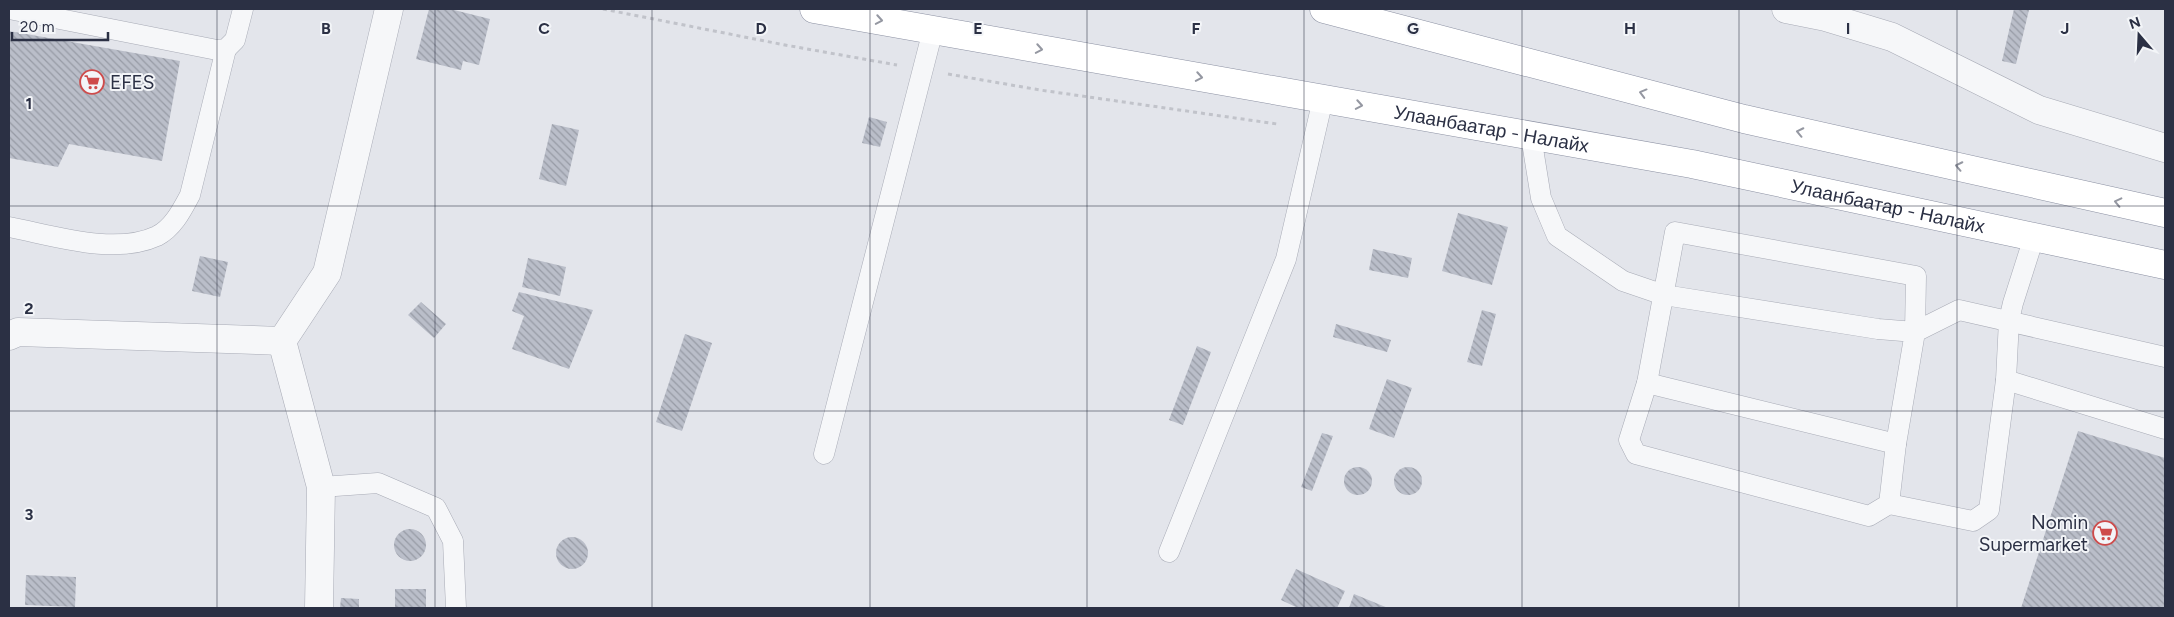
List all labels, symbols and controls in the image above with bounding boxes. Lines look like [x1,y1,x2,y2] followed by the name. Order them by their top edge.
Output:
[12,10,109,42] scale bar
[2114,10,2164,60] north arrow
[2127,13,2143,33] text: N
[875,15,883,25] one-way arrow
[20,18,54,36] text: 20 m
[321,19,331,38] text: B
[538,19,550,38] text: C
[755,19,767,38] text: D
[973,19,983,38] text: E
[1192,19,1201,38] text: F
[1407,19,1419,38] text: G
[1624,19,1636,38] text: H
[1846,19,1850,38] text: I
[2061,19,2069,38] text: J
[1035,43,1043,53] one-way arrow
[79,69,105,95] supermarket icon: EFES
[110,71,154,94] place label: EFES
[1195,71,1203,81] one-way arrow
[1638,88,1647,99] one-way arrow
[26,94,32,113] text: 1
[1355,99,1363,109] one-way arrow
[1392,101,1591,158] street label: Улаанбаатар - Налайх
[1796,127,1805,137] one-way arrow
[1955,161,1964,172] one-way arrow
[1789,174,1988,238] street label: Улаанбаатар - Налайх
[2113,197,2122,208] one-way arrow
[24,299,34,318] text: 2
[25,505,34,524] text: 3
[1979,511,2088,556] place label: Nomin Supermarket
[2092,520,2118,546] supermarket icon: Nomin Supermarket

